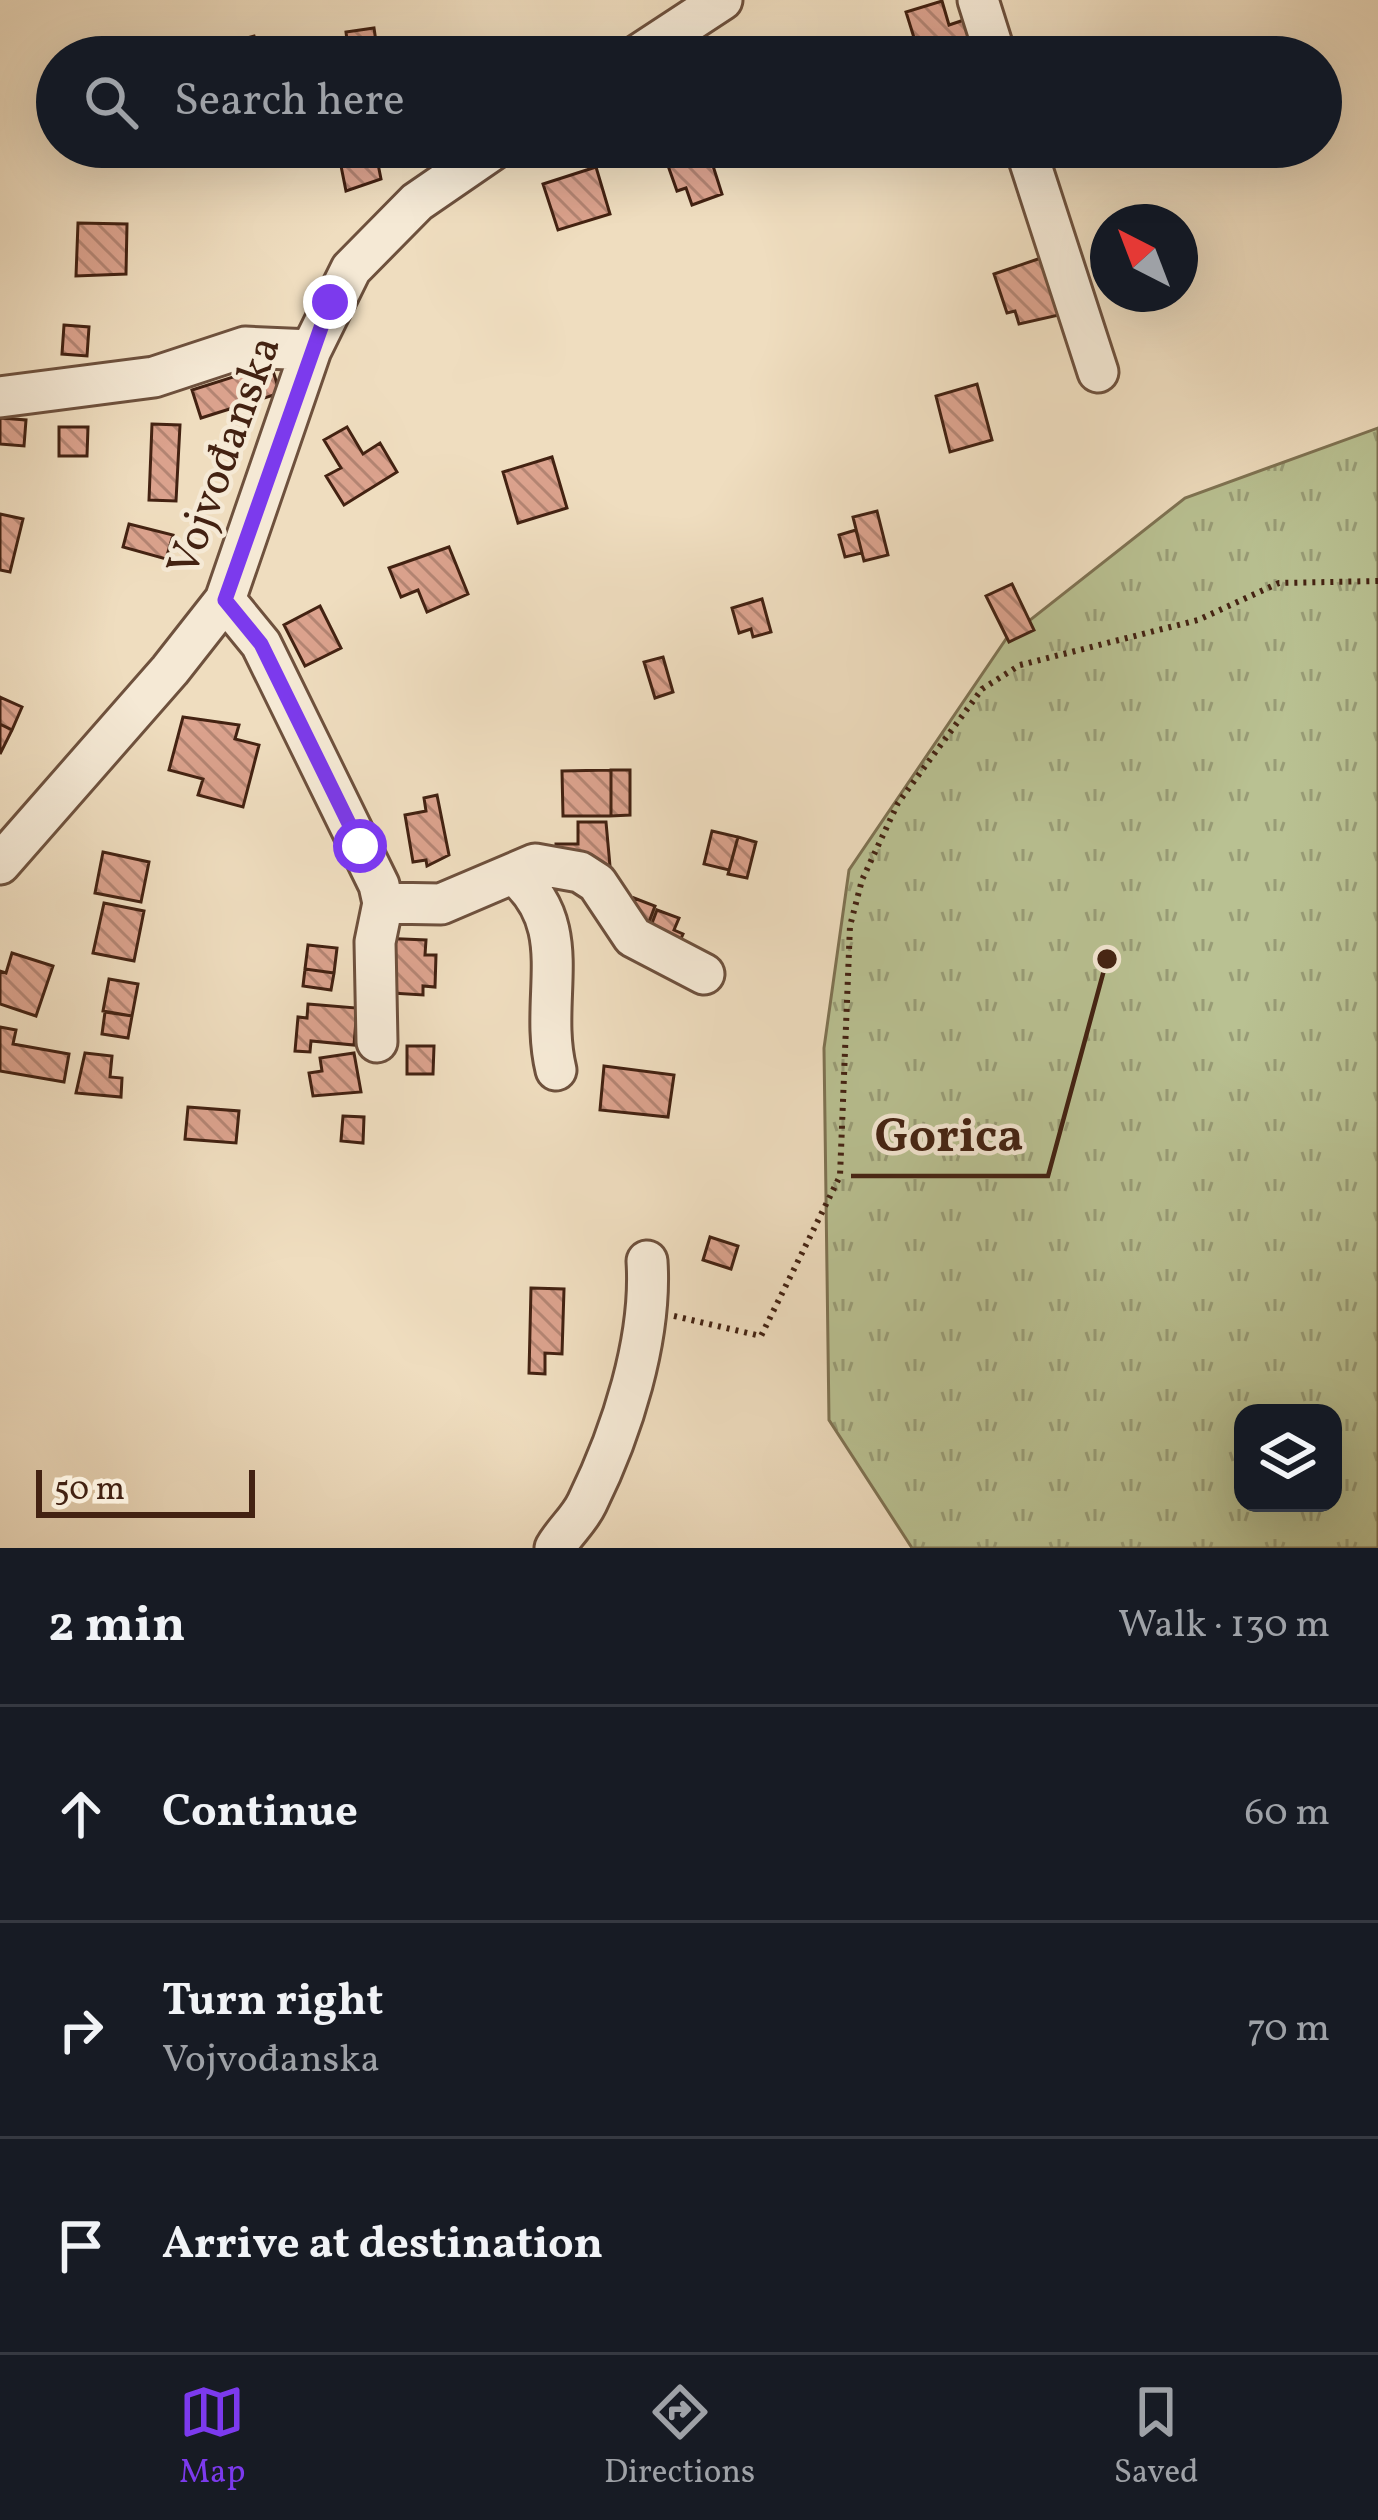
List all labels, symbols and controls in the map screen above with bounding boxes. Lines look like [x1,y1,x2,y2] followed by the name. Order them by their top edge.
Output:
[36,36,1342,168] search box
[78,69,144,135] icon: search
[174,71,405,134] text: Search here
[1090,204,1198,312] north arrow
[303,275,357,329] route end
[154,328,299,585] street label: Vojvođanska
[333,819,387,873] route start
[851,1092,1048,1176] callout: Gorica
[874,1105,1024,1172] text: Gorica
[1234,1404,1342,1512] map controls
[1234,1404,1342,1512] button: layers
[36,1464,255,1517] scale bar
[54,1468,125,1514] text: 50 m
[48,1591,186,1662] text: 2 min
[1118,1599,1330,1653] text: Walk · 130 m
[48,1781,114,1847] icon: ahead
[162,1782,358,1845] text: Continue
[1245,1787,1330,1841] text: 60 m
[162,1971,383,2034] text: Turn right
[48,1997,114,2063] icon: right
[1247,2003,1330,2057] text: 70 m
[162,2034,380,2088] text: Vojvođanska
[48,2213,114,2279] icon: arrive
[162,2214,603,2277] text: Arrive at destination
[179,2379,245,2497] tab: Map
[604,2379,755,2497] tab: Directions
[1114,2379,1199,2497] tab: Saved

